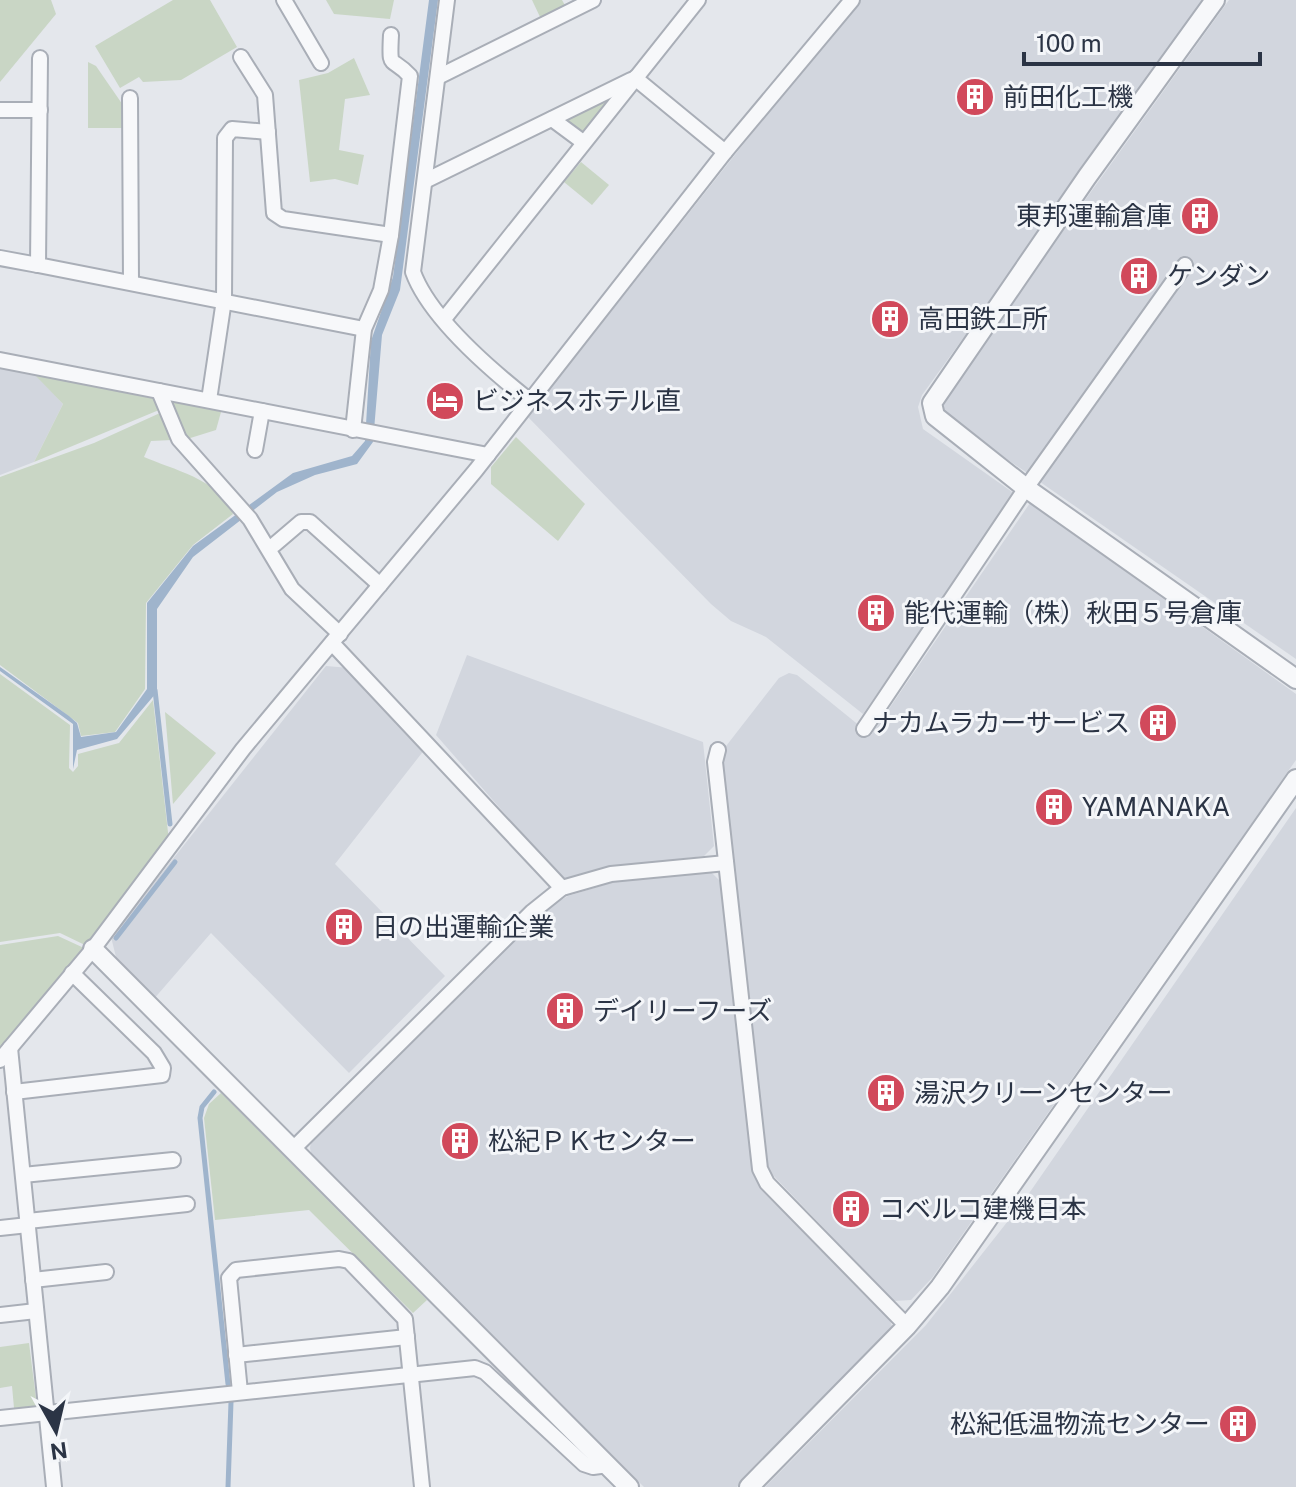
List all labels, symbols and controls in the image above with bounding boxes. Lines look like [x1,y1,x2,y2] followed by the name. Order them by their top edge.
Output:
[1024,16,1260,66] scale bar
[1036,29,1102,57] text: 100 m
[954,76,996,118] building icon: 前田化工機
[1003,81,1133,112] place label: 前田化工機
[1179,195,1221,237] building icon: 東邦運輸倉庫
[1016,200,1172,231] place label: 東邦運輸倉庫
[1118,255,1160,297] building icon: ケンダン
[1167,260,1270,291] place label: ケンダン
[869,298,911,340] building icon: 高田鉄工所
[918,303,1048,334] place label: 高田鉄工所
[424,380,466,422] hotel icon: ビジネスホテル直
[473,385,681,416] place label: ビジネスホテル直
[855,592,897,634] building icon: 能代運輸（株）秋田５号倉庫
[904,597,1242,628] place label: 能代運輸（株）秋田５号倉庫
[1137,702,1179,744] building icon: ナカムラカーサービス
[872,707,1130,738] place label: ナカムラカーサービス
[1033,786,1075,828] building icon: YAMANAKA
[1082,791,1230,822] place label: YAMANAKA
[323,906,365,948] building icon: 日の出運輸企業
[372,911,554,942] place label: 日の出運輸企業
[544,990,586,1032] building icon: デイリーフーズ
[593,995,772,1026] place label: デイリーフーズ
[865,1072,907,1114] building icon: 湯沢クリーンセンター
[914,1077,1173,1108] place label: 湯沢クリーンセンター
[439,1120,481,1162] building icon: 松紀ＰＫセンター
[488,1125,696,1156] place label: 松紀ＰＫセンター
[830,1188,872,1230] building icon: コベルコ建機日本
[879,1193,1086,1224] place label: コベルコ建機日本
[16,1391,96,1471] north arrow
[1217,1403,1259,1445] building icon: 松紀低温物流センター
[950,1408,1210,1439] place label: 松紀低温物流センター
[48,1437,69,1465] text: N

